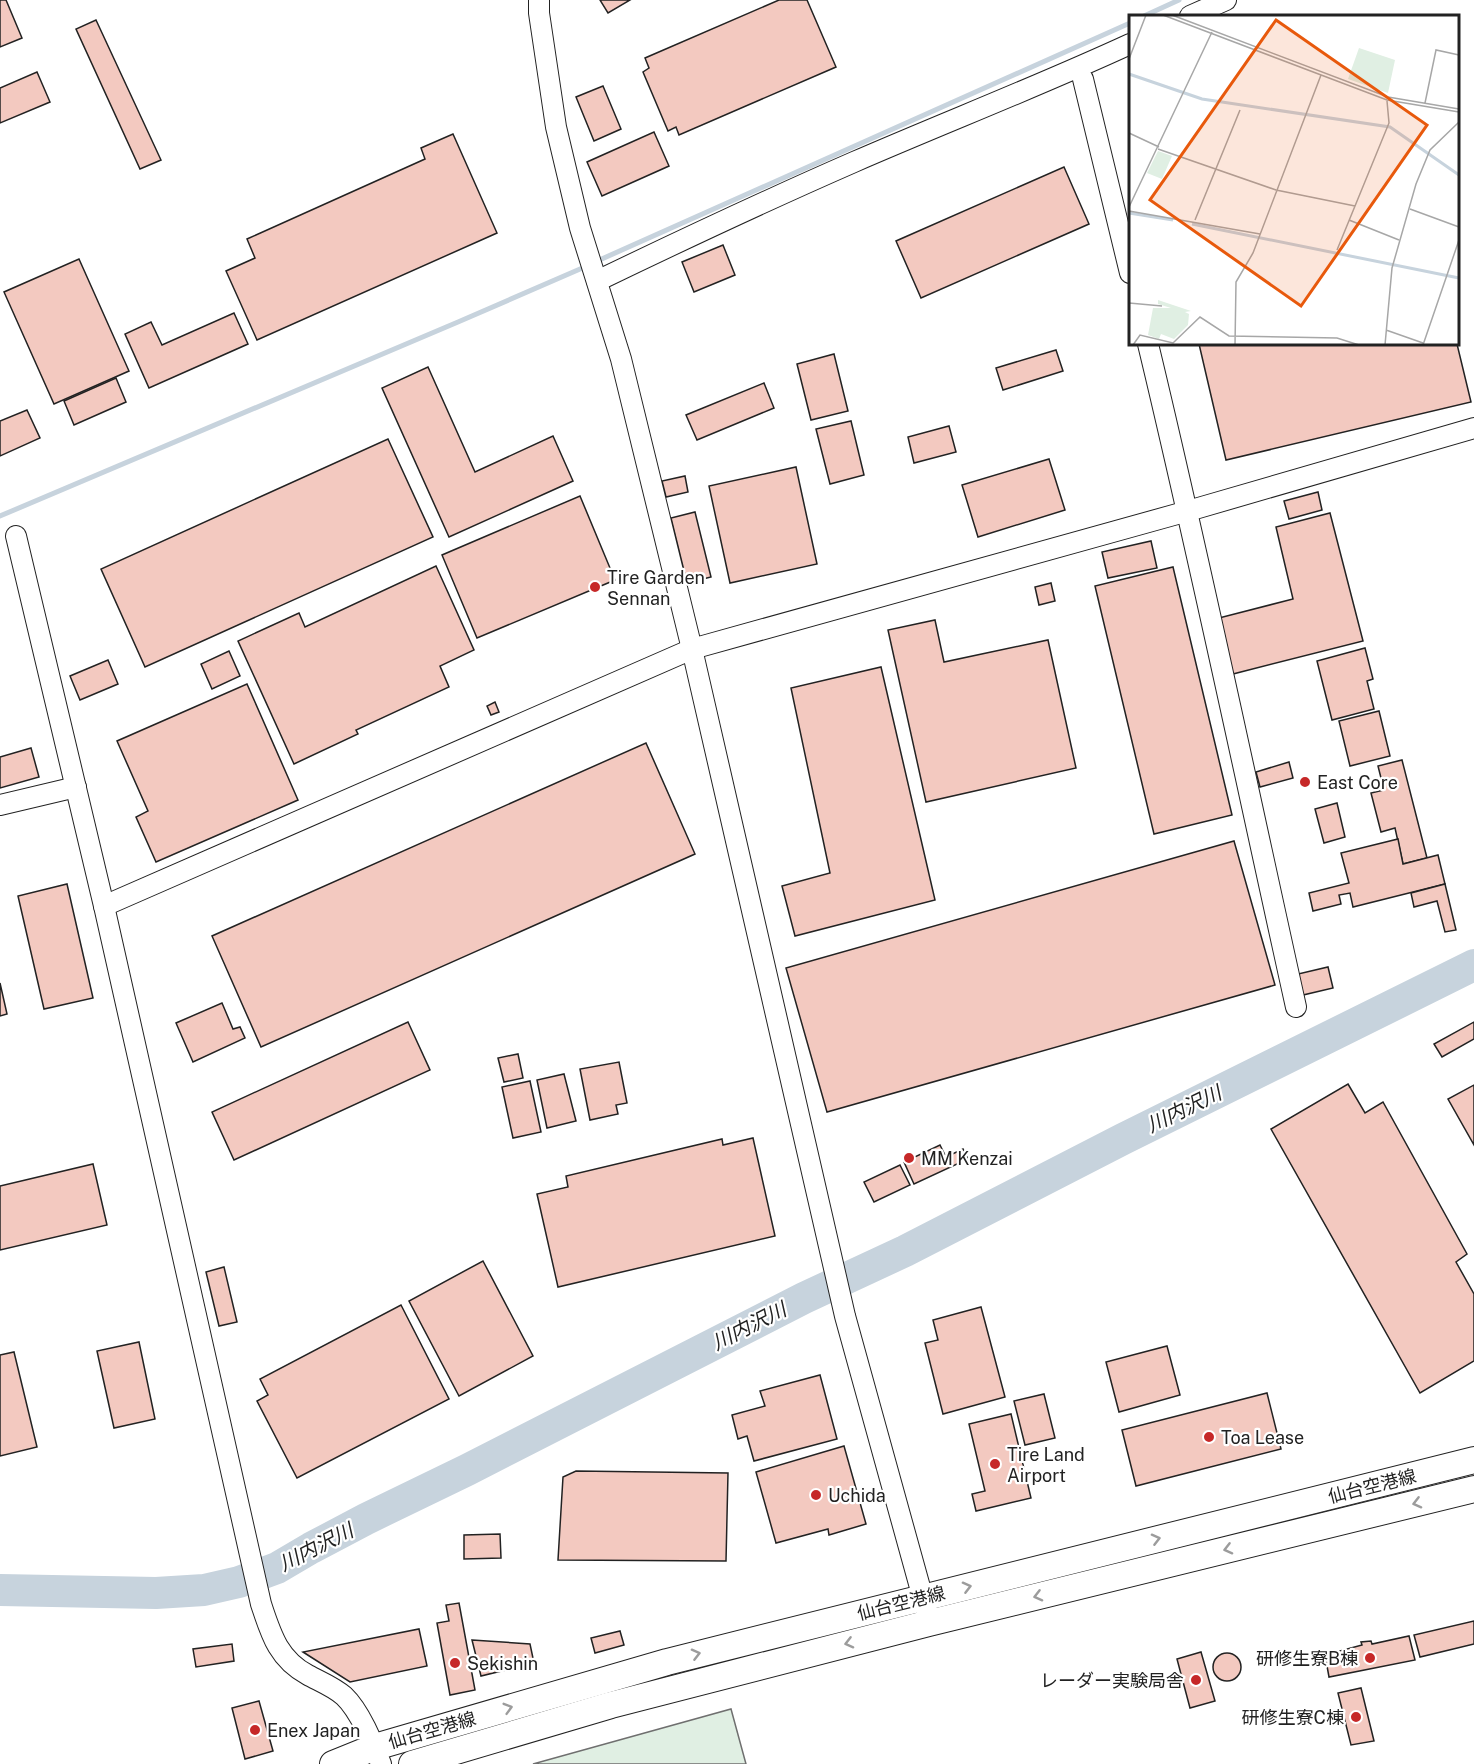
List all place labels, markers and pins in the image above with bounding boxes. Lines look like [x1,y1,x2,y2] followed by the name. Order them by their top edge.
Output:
[607,567,705,609] place label: Tire Garden Sennan
[588,580,602,594] marker: Tire Garden Sennan
[1317,772,1398,793] place label: East Core
[1298,775,1312,789] marker: East Core
[921,1148,1013,1169] place label: MM Kenzai
[902,1151,916,1165] marker: MM Kenzai
[1221,1427,1304,1448] place label: Toa Lease
[1202,1430,1216,1444] marker: Toa Lease
[1007,1444,1085,1486] place label: Tire Land Airport
[988,1457,1002,1471] marker: Tire Land Airport
[828,1485,886,1506] place label: Uchida
[809,1488,823,1502] marker: Uchida
[1256,1648,1358,1669] place label: 研修生寮B棟
[1363,1651,1377,1665] marker: 研修生寮B棟
[467,1653,538,1674] place label: Sekishin
[448,1656,462,1670] marker: Sekishin
[1040,1670,1184,1691] place label: レーダー実験局舎
[1189,1673,1203,1687] marker: レーダー実験局舎
[1242,1707,1344,1728] place label: 研修生寮C棟
[1349,1710,1363,1724] marker: 研修生寮C棟
[267,1720,360,1741] place label: Enex Japan
[248,1723,262,1737] marker: Enex Japan

